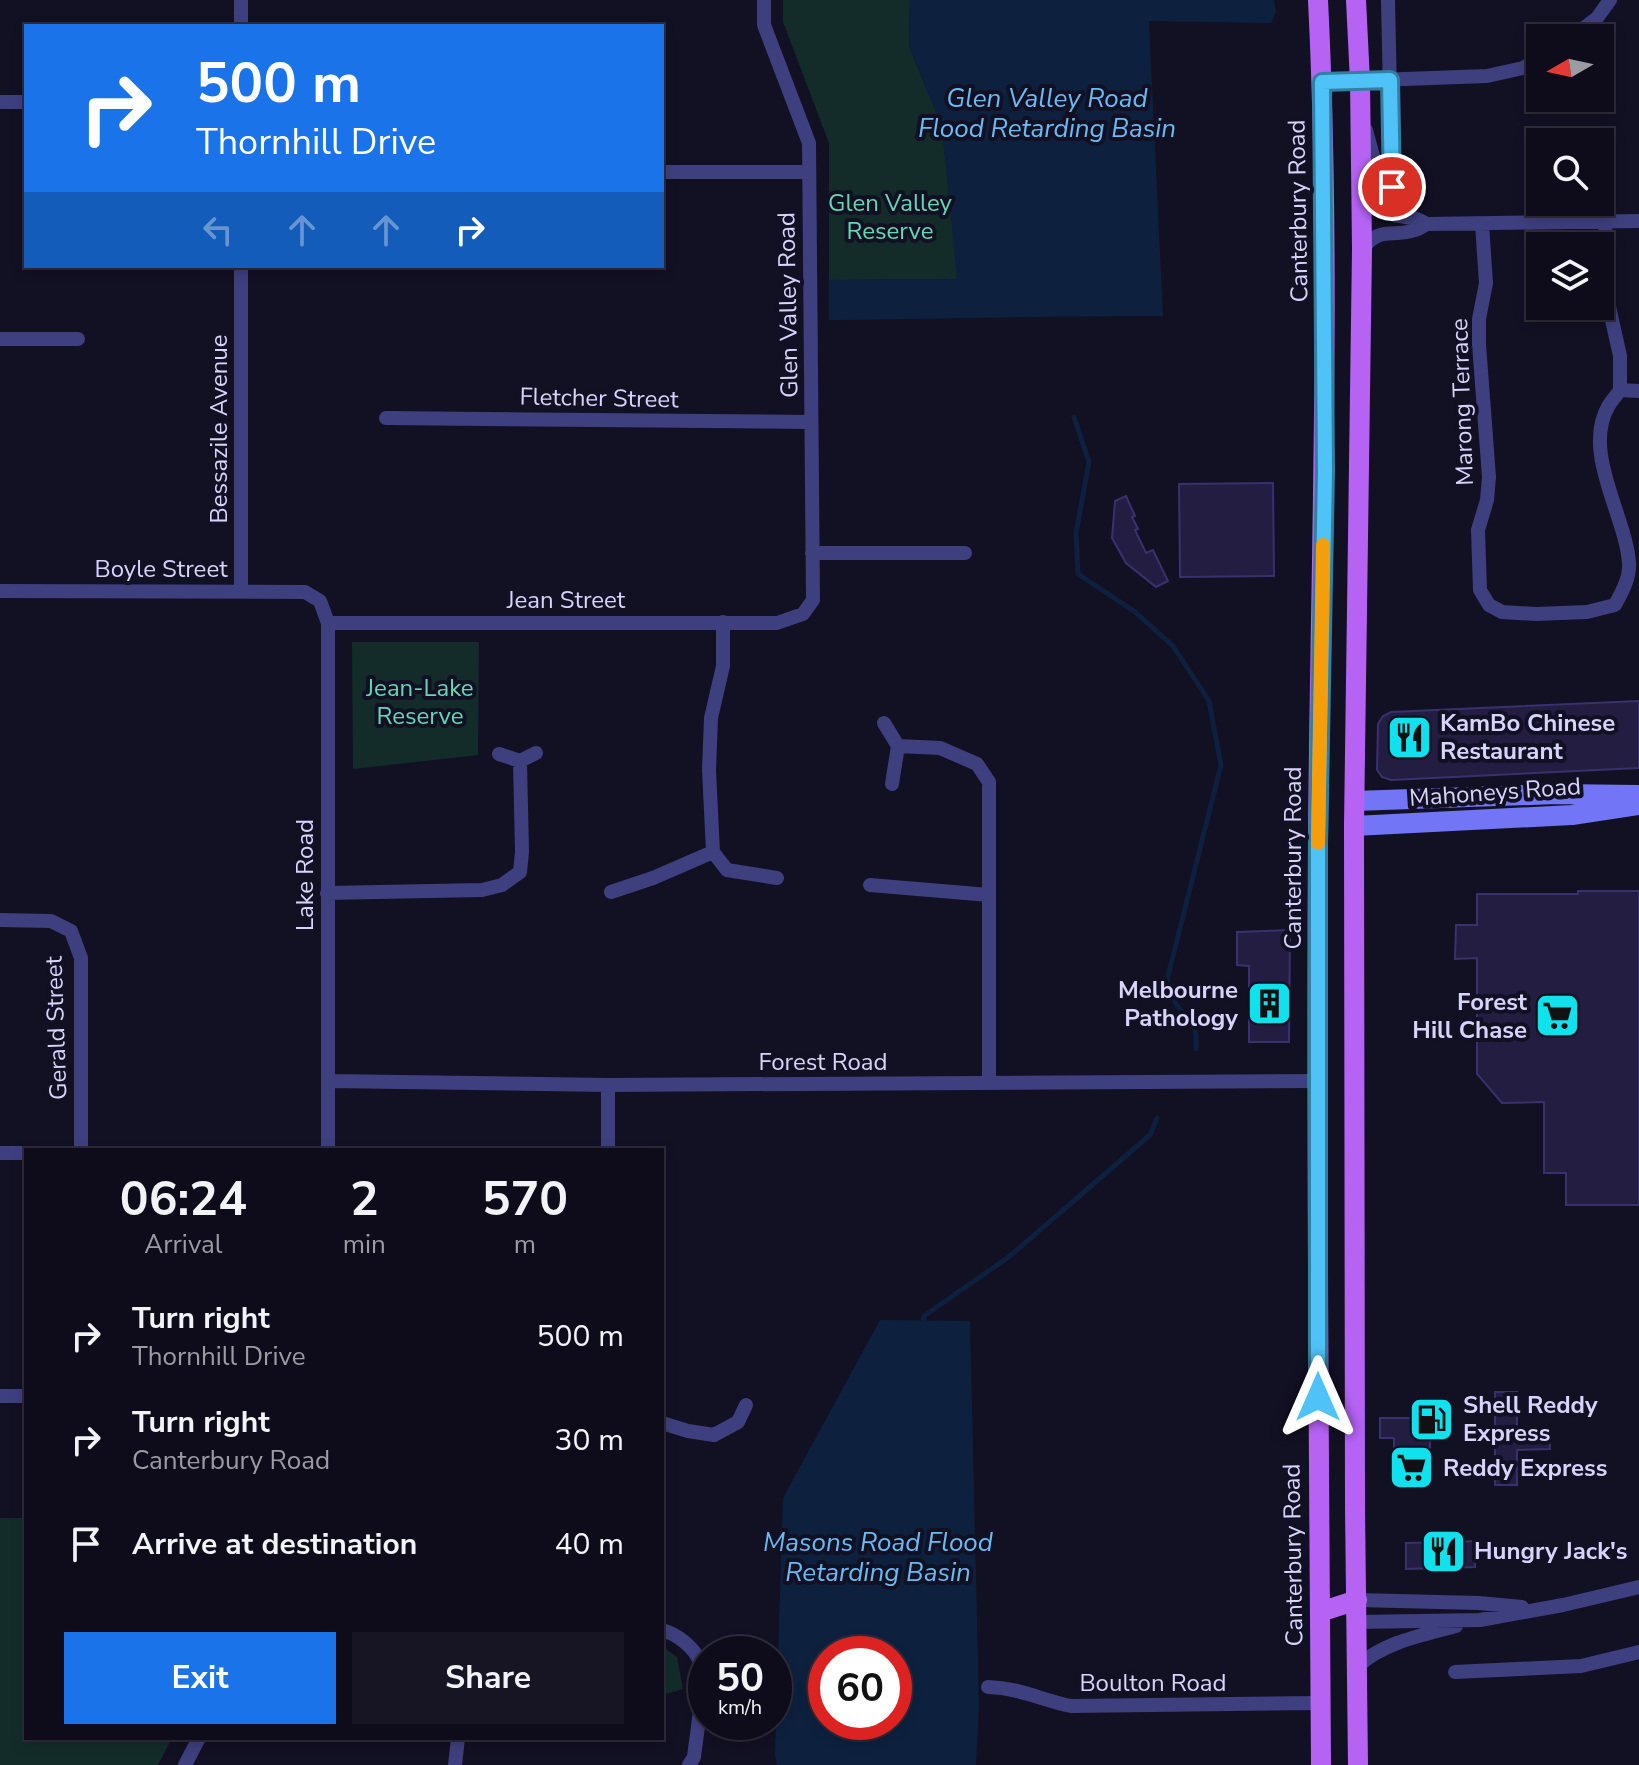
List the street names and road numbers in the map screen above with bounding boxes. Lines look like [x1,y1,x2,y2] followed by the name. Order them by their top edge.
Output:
[1280,119,1316,303] street label: Canterbury Road
[770,212,806,398] street label: Glen Valley Road
[1443,318,1481,486] street label: Marong Terrace
[203,334,235,524] street label: Bessazile Avenue
[519,381,679,415] street label: Fletcher Street
[94,553,228,585] street label: Boyle Street
[506,584,626,616] street label: Jean Street
[1277,767,1309,949] street label: Canterbury Road
[1408,770,1582,814] street label: Mahoneys Road
[289,819,321,931] street label: Lake Road
[37,955,75,1101] street label: Gerald Street
[758,1046,888,1078] street label: Forest Road
[1275,1463,1311,1647] street label: Canterbury Road
[1079,1667,1227,1699] street label: Boulton Road

